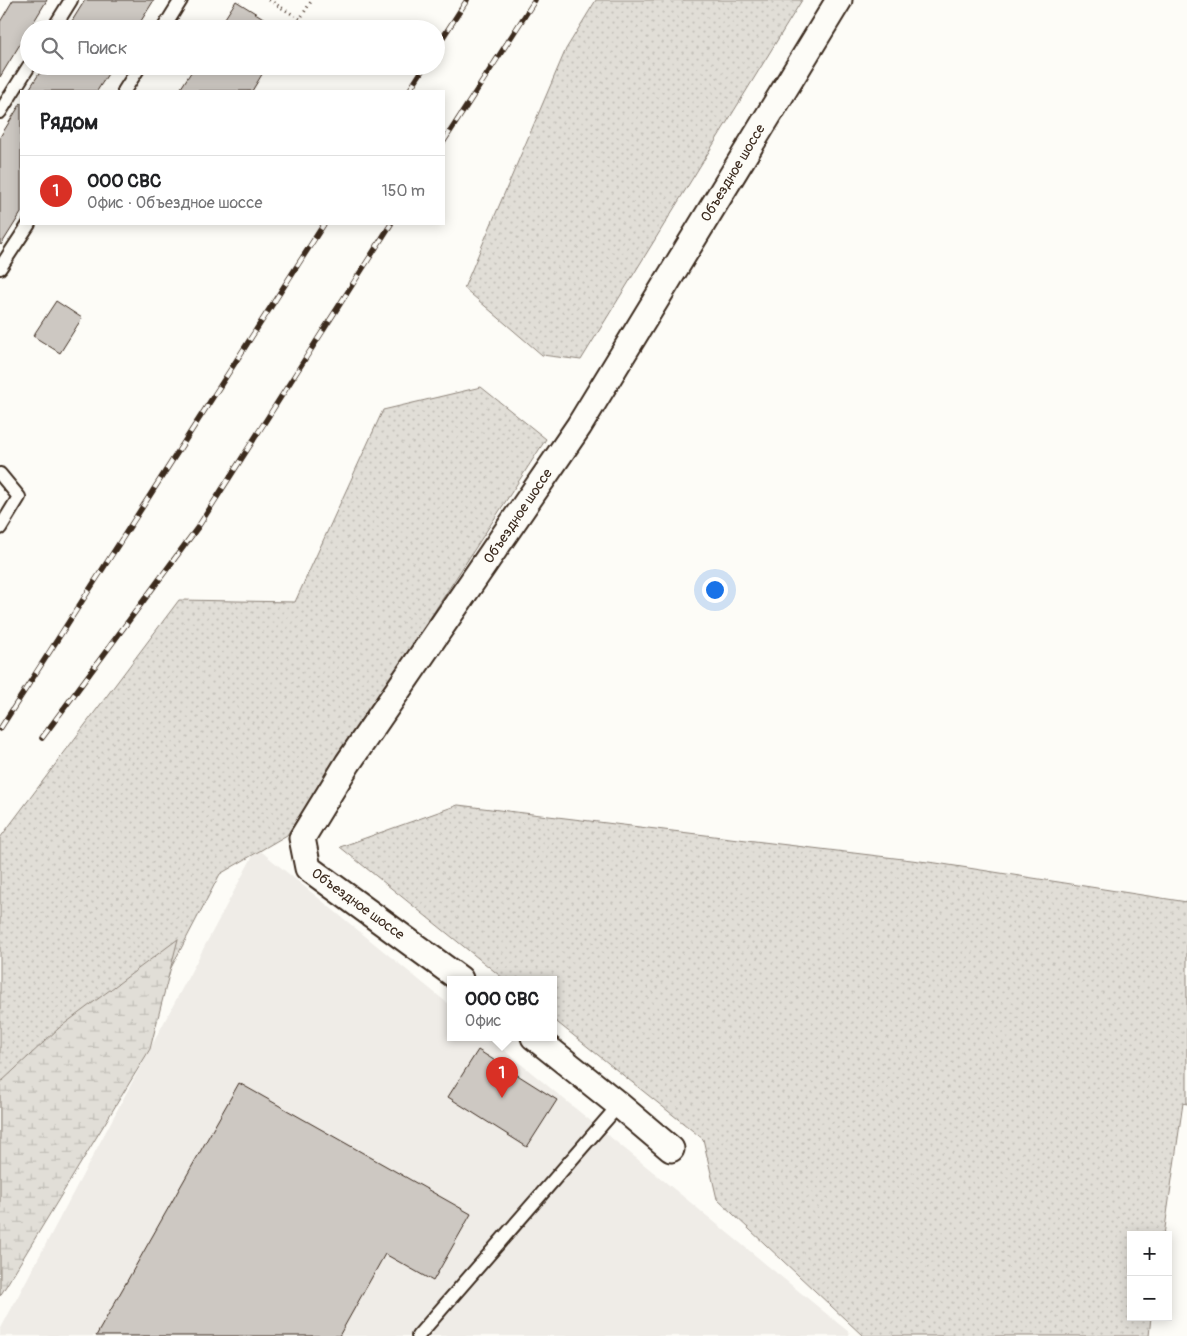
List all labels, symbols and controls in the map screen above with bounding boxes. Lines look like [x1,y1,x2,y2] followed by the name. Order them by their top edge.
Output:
[20,20,445,75] search box
[38,34,66,62] icon: search
[78,36,128,60] text: Поиск
[40,109,98,136] text: Рядом
[697,121,769,225] street label: Объездное шоссе
[87,169,162,193] text: ООО СВС
[53,181,59,201] text: 1
[381,181,425,201] text: 150 m
[87,193,262,213] text: Офис · Объездное шоссе
[480,465,556,567] street label: Объездное шоссе
[702,577,728,603] your location
[308,865,408,943] street label: Объездное шоссе
[447,976,557,1041] popup
[465,987,539,1011] text: ООО СВС
[465,1011,501,1031] text: Офис
[486,1057,518,1098] pin: 1
[1127,1231,1172,1321] map controls
[1127,1231,1172,1276] button: +
[1127,1276,1172,1321] button: −

